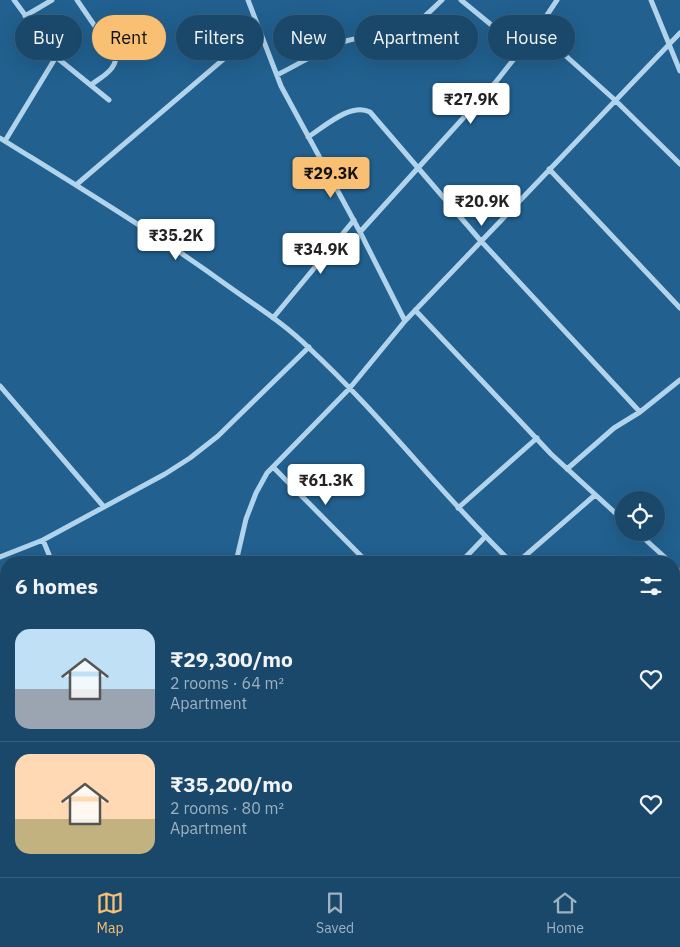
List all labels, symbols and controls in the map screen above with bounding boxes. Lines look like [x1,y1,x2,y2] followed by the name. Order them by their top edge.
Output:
[15,15,82,60] chip: Buy
[92,15,166,60] chip: Rent
[176,15,263,60] chip: Filters
[273,15,345,60] chip: New
[355,15,478,60] chip: Apartment
[488,15,575,60] chip: House
[430,82,512,125] pin: ₹27.9K
[444,89,498,109] text: ₹27.9K
[290,156,372,199] pin: ₹29.3K
[304,163,358,183] text: ₹29.3K
[441,184,523,227] pin: ₹20.9K
[455,191,509,211] text: ₹20.9K
[135,218,217,261] pin: ₹35.2K
[149,225,203,245] text: ₹35.2K
[280,232,362,275] pin: ₹34.9K
[294,239,348,259] text: ₹34.9K
[285,464,367,506] pin: ₹61.3K
[299,470,353,490] text: ₹61.3K
[615,491,665,541] map controls
[615,491,665,541] button: locate
[15,572,98,600] text: 6 homes
[637,572,665,600] icon: filters
[170,645,293,673] text: ₹29,300/mo
[55,649,115,709] icon: home
[637,665,665,693] icon: heart
[170,673,284,693] text: 2 rooms · 64 m²
[170,693,247,713] text: Apartment
[170,770,293,798] text: ₹35,200/mo
[55,774,115,834] icon: home
[637,790,665,818] icon: heart
[170,798,284,818] text: 2 rooms · 80 m²
[170,818,247,838] text: Apartment
[96,889,124,937] tab: Map
[316,889,354,937] tab: Saved
[546,889,584,937] tab: Home

